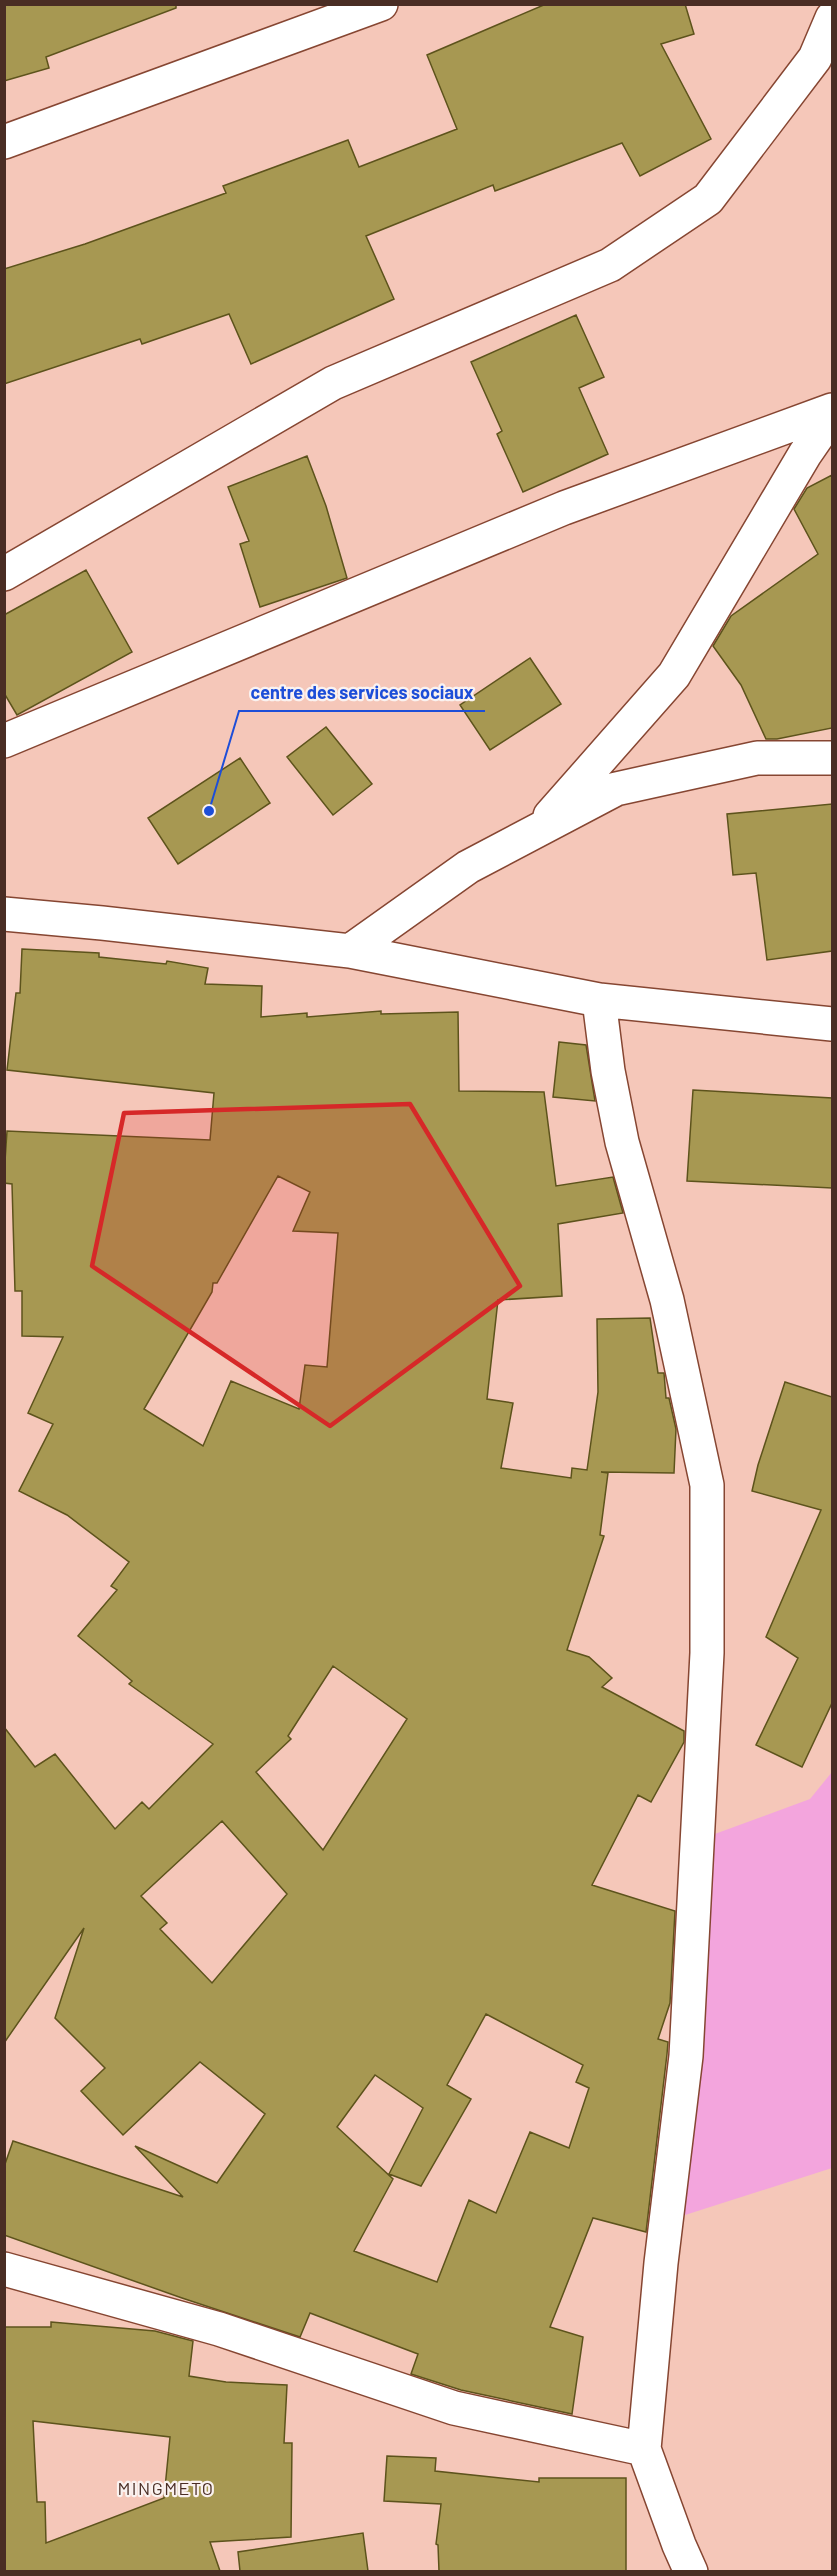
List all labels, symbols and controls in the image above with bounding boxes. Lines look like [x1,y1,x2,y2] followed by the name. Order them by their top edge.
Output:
[239,675,485,711] callout: centre des services sociaux
[251,681,474,703] text: centre des services sociaux
[117,2477,215,2499] district label: MINGMETO

